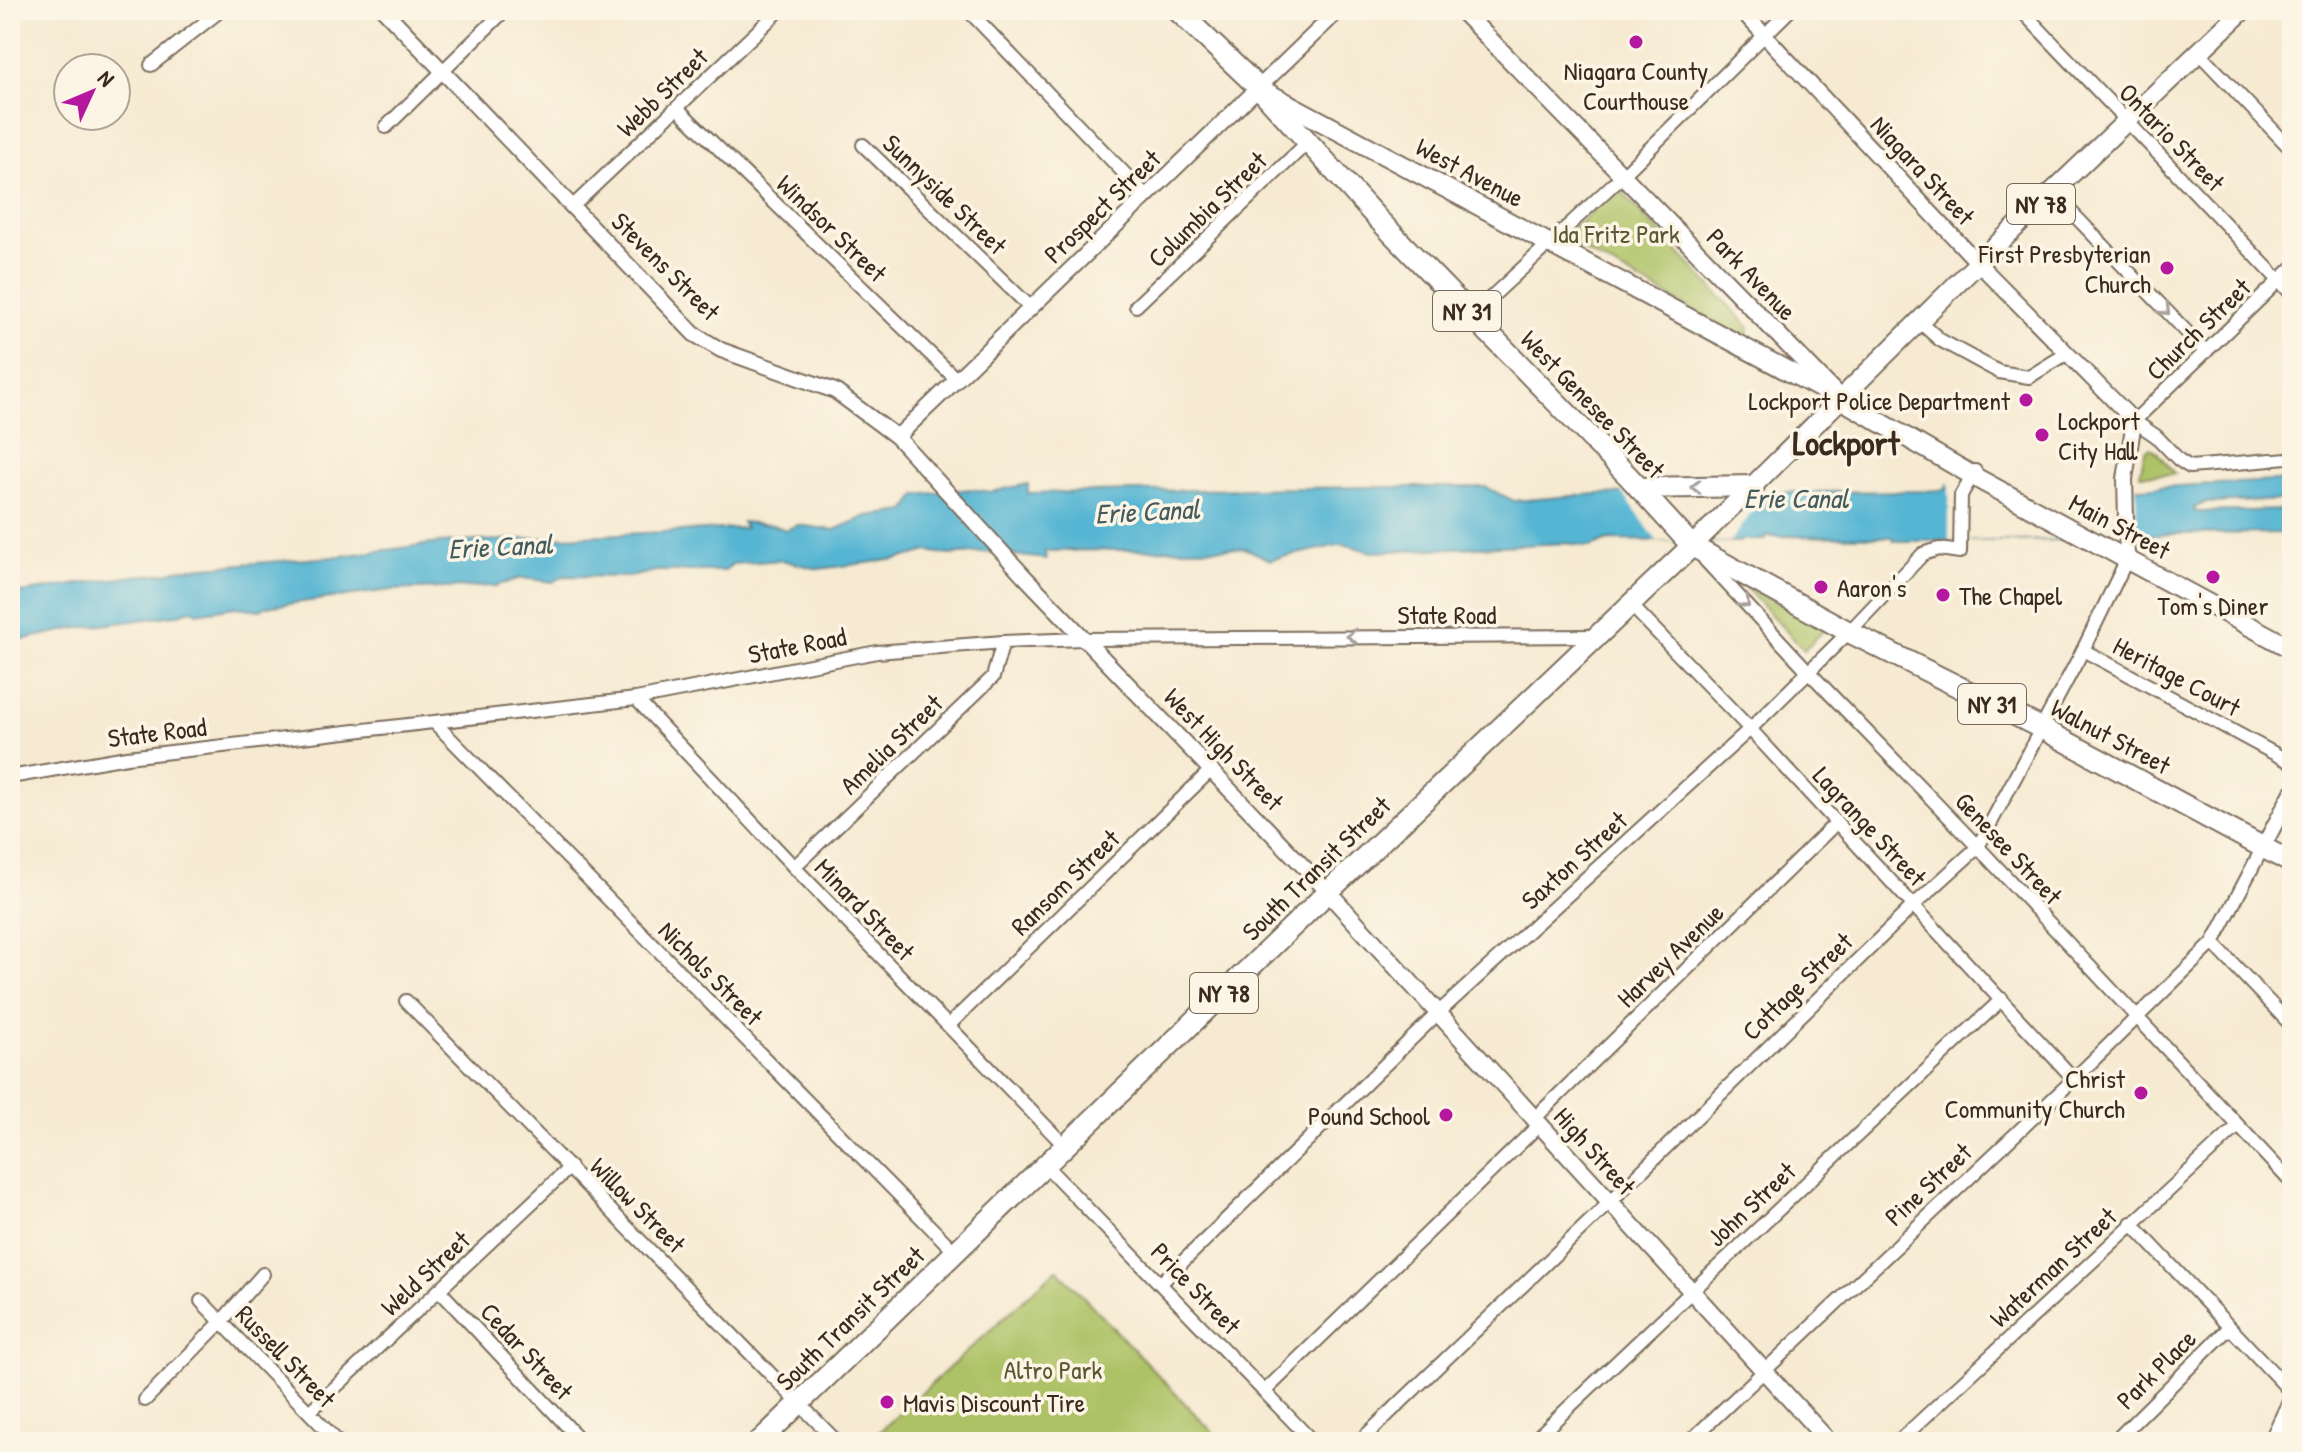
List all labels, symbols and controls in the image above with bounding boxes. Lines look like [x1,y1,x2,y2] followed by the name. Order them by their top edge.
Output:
[1627,33,1645,51] marker: Niagara County Courthouse
[609,39,716,144] street label: Webb Street
[52,52,132,132] north arrow
[1564,53,1708,118] place label: Niagara County Courthouse
[92,63,121,93] text: N
[2111,75,2233,200] street label: Ontario Street
[1863,107,1984,233] street label: Niagara Street
[875,126,1015,263] street label: Sunnyside Street
[1410,129,1530,215] street label: West Avenue
[1036,141,1169,271] street label: Prospect Street
[1140,143,1275,275] street label: Columbia Street
[769,167,896,290] street label: Windsor Street
[2007,184,2075,224] road number: NY 78
[604,204,729,329] street label: Stevens Street
[1552,216,1680,251] park label: Ida Fritz Park
[1699,220,1805,328] street label: Park Avenue
[1978,236,2151,301] place label: First Presbyterian Church
[2158,259,2176,277] marker: First Presbyterian Church
[2138,269,2259,388] street label: Church Street
[1433,291,1501,331] road number: NY 31
[2156,301,2170,315] one-way arrow
[1513,322,1674,486] street label: West Genesee Street
[1749,383,2011,418] place label: Lockport Police Department
[2017,391,2035,409] marker: Lockport Police Department
[2058,403,2141,468] place label: Lockport City Hall
[1793,420,1901,467] district label: Lockport
[2033,426,2051,444] marker: Lockport City Hall
[1689,478,1702,496] one-way arrow
[1744,479,1850,517] water label: Erie Canal
[2063,485,2178,568] street label: Main Street
[1094,489,1202,533] water label: Erie Canal
[447,524,555,568] water label: Erie Canal
[2204,568,2222,586] marker: Tom's Diner
[1837,570,1906,605] place label: Aaron's
[1812,578,1830,596] marker: Aaron's
[1959,578,2062,613] place label: The Chapel
[1934,586,1952,604] marker: The Chapel
[2158,588,2268,623] place label: Tom's Diner
[1736,594,1751,608] one-way arrow
[1398,597,1496,632] street label: State Road
[745,618,849,672] street label: State Road
[1345,627,1358,645] one-way arrow
[2107,628,2248,725] street label: Heritage Court
[1156,680,1292,819] street label: West High Street
[1958,684,2026,724] road number: NY 31
[832,685,951,802] street label: Amelia Street
[2045,690,2178,783] street label: Walnut Street
[106,709,208,755] street label: State Road
[1805,759,1935,894] street label: Lagrange Street
[1948,784,2071,913] street label: Genesee Street
[1234,787,1399,948] street label: South Transit Street
[1513,802,1635,917] street label: Saxton Street
[1003,821,1128,943] street label: Ransom Street
[807,850,923,969] street label: Minard Street
[1609,895,1731,1015] street label: Harvey Avenue
[651,913,772,1034] street label: Nichols Street
[1734,924,1861,1048] street label: Cottage Street
[1190,973,1258,1013] road number: NY 78
[1944,1061,2126,1126] place label: Christ Community Church
[2132,1084,2150,1102] marker: Christ Community Church
[1308,1098,1430,1133] place label: Pound School
[1546,1100,1645,1203] street label: High Street
[1437,1106,1455,1124] marker: Pound School
[1877,1134,1980,1233] street label: Pine Street
[582,1149,694,1261] street label: Willow Street
[1699,1153,1804,1254] street label: John Street
[1982,1198,2125,1335] street label: Waterman Street
[373,1222,478,1323] street label: Weld Street
[1143,1234,1249,1342] street label: Price Street
[768,1237,933,1398] street label: South Transit Street
[473,1295,582,1408] street label: Cedar Street
[228,1297,345,1416] street label: Russell Street
[2108,1321,2204,1417] street label: Park Place
[1004,1352,1102,1387] park label: Altro Park
[903,1385,1085,1420] place label: Mavis Discount Tire
[878,1393,896,1411] marker: Mavis Discount Tire

